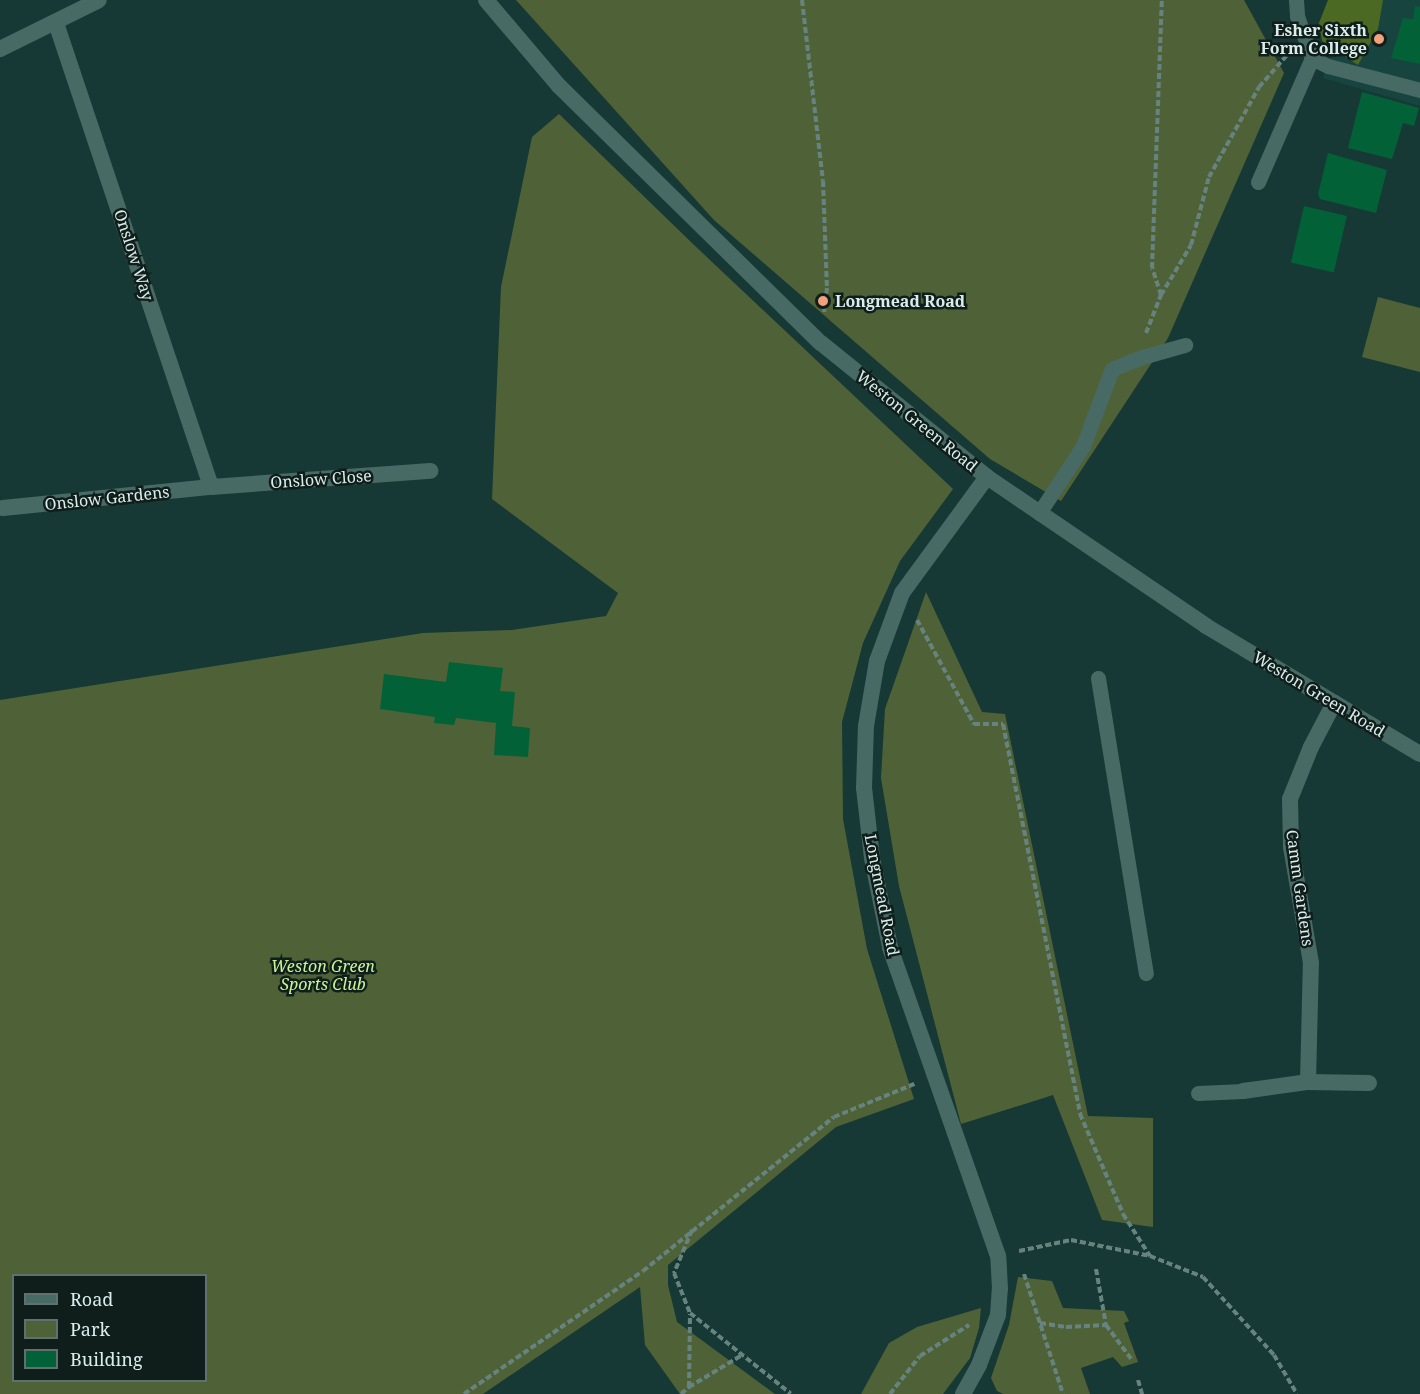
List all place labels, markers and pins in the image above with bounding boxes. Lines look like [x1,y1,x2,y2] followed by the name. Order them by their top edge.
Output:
[1261,20,1367,58] place label: Esher Sixth Form College
[1372,32,1386,46] marker: Esher Sixth Form College
[835,291,965,311] place label: Longmead Road
[816,294,830,308] marker: Longmead Road

